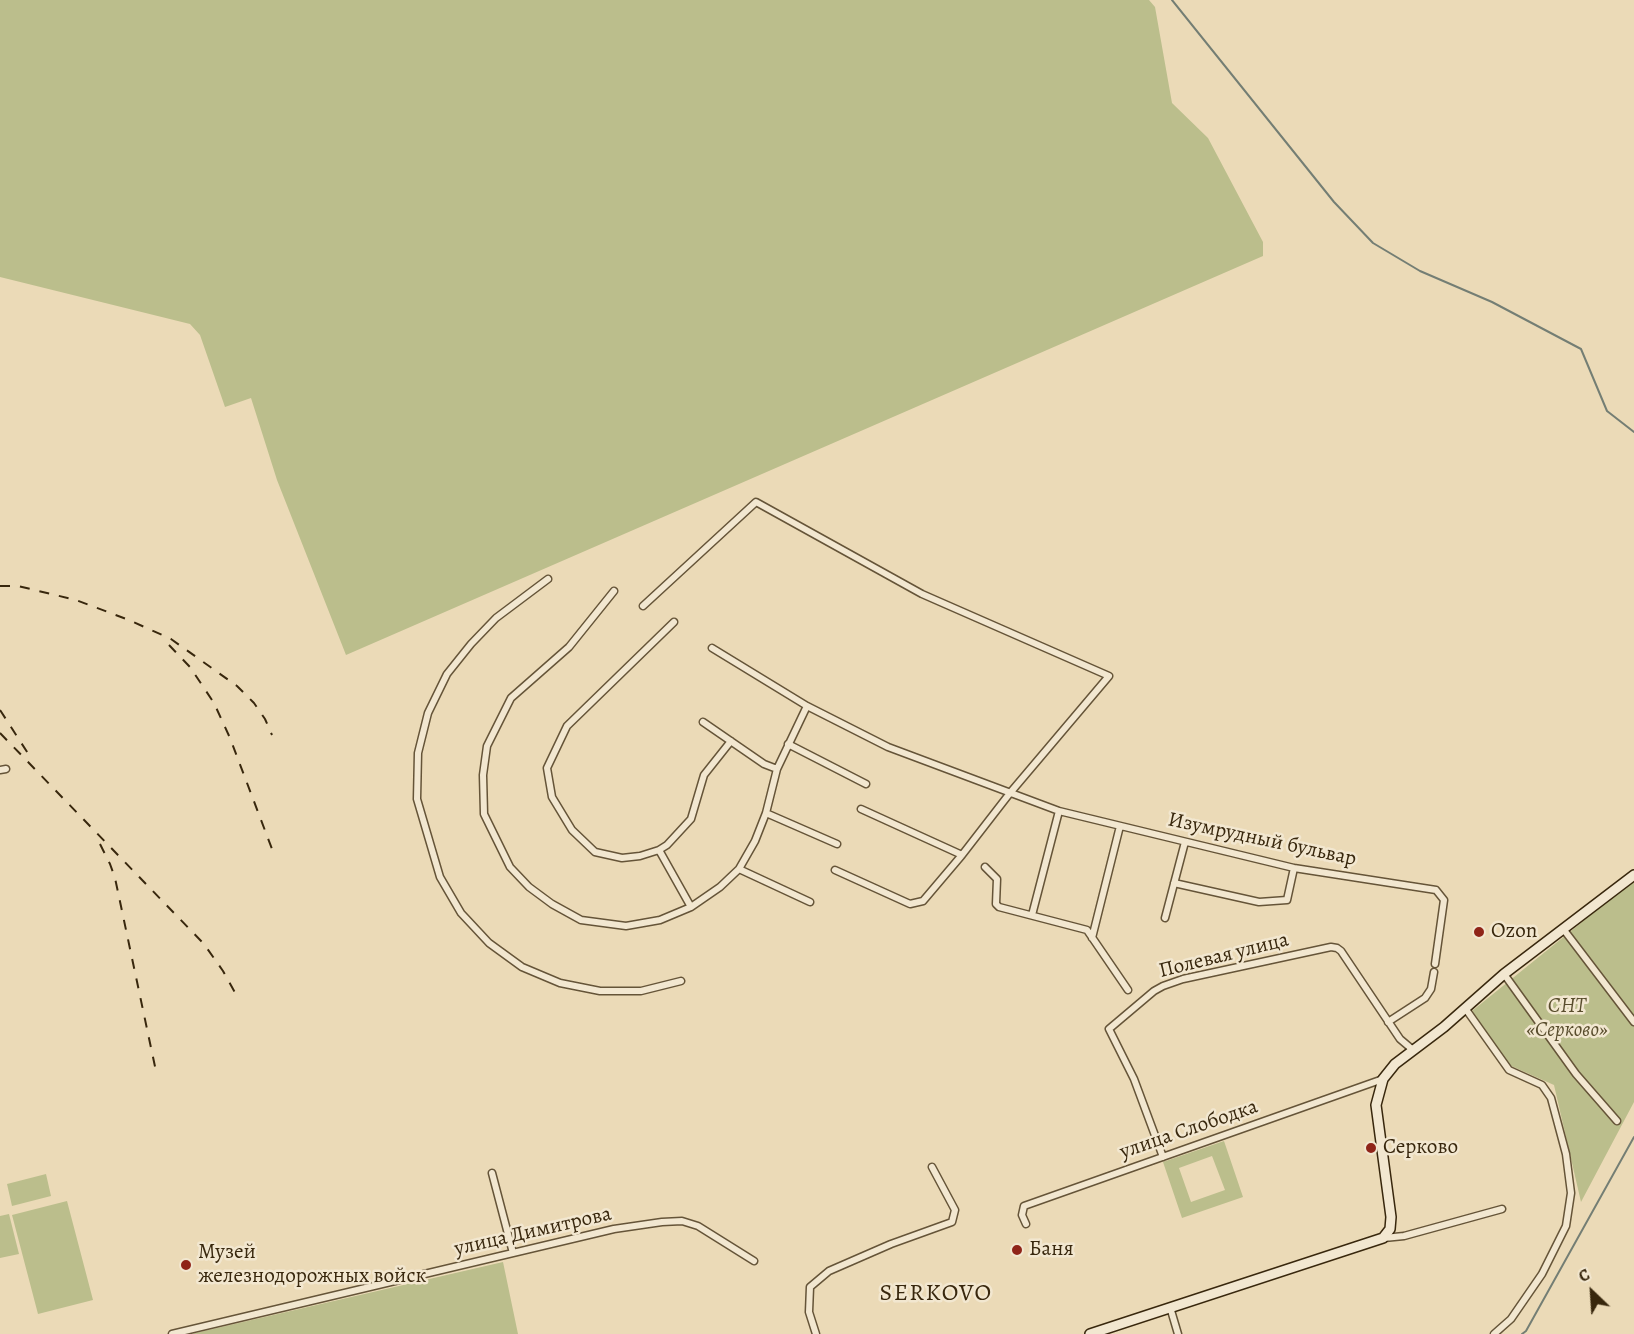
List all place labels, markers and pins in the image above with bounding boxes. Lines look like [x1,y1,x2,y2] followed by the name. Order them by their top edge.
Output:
[1491,919,1537,945] place label: Ozon
[1472,925,1486,939] marker: Ozon
[1383,1135,1458,1161] place label: Серково
[1364,1141,1378,1155] marker: Серково
[1029,1237,1074,1263] place label: Баня
[198,1240,426,1290] place label: Музей железнодорожных войск
[1010,1243,1024,1257] marker: Баня
[179,1258,193,1272] marker: Музей железнодорожных войск

